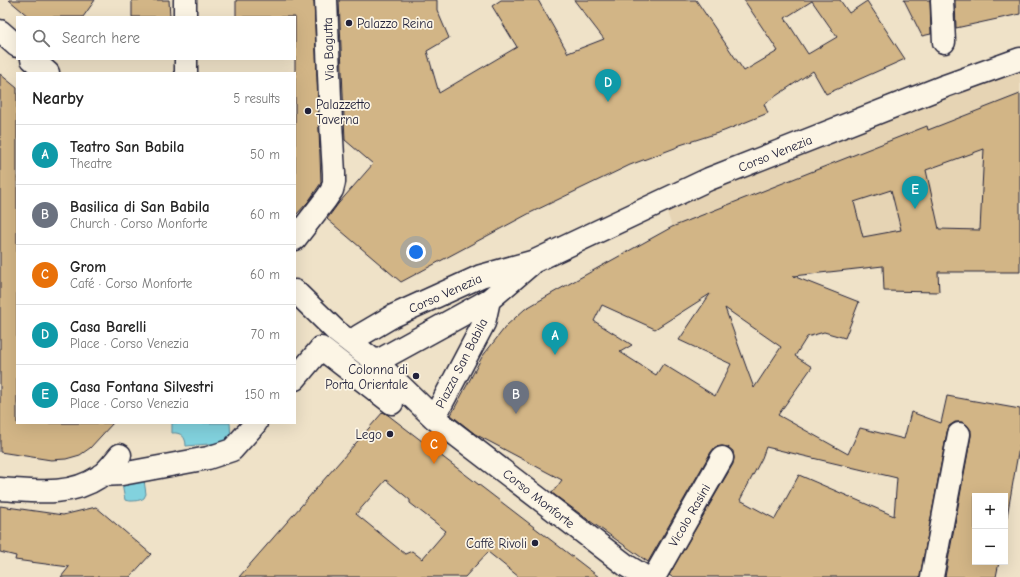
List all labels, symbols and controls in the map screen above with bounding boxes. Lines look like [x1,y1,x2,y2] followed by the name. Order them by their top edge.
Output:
[16,16,296,60] search box
[357,16,433,31] place label: Palazzo Reina
[320,17,337,81] street label: Via Bagutta
[344,18,354,28] marker: Palazzo Reina
[30,27,52,49] icon: search
[62,29,140,47] text: Search here
[595,69,621,102] pin: D
[32,89,83,108] text: Nearby
[233,91,280,106] text: 5 results
[316,97,371,127] place label: Palazzetto Taverna
[303,106,313,116] marker: Palazzetto Taverna
[736,132,814,175] street label: Corso Venezia
[70,138,184,156] text: Teatro San Babila
[41,147,49,162] text: A
[250,147,280,162] text: 50 m
[70,156,112,171] text: Theatre
[902,176,928,209] pin: E
[70,198,210,216] text: Basilica di San Babila
[41,207,49,222] text: B
[250,207,280,222] text: 60 m
[70,216,207,231] text: Church · Corso Monforte
[406,242,426,262] your location
[70,258,106,276] text: Grom
[41,267,49,282] text: C
[250,267,280,282] text: 60 m
[406,271,484,316] street label: Corso Venezia
[70,276,192,291] text: Café · Corso Monforte
[432,316,491,411] street label: Piazza San Babila
[70,318,146,336] text: Casa Barelli
[542,322,568,355] pin: A
[41,327,49,342] text: D
[251,327,280,342] text: 70 m
[70,336,189,351] text: Place · Corso Venezia
[325,362,408,392] place label: Colonna di Porta Orientale
[411,371,421,381] marker: Colonna di Porta Orientale
[70,378,214,396] text: Casa Fontana Silvestri
[503,381,529,414] pin: B
[41,387,49,402] text: E
[245,387,280,402] text: 150 m
[70,396,189,411] text: Place · Corso Venezia
[355,427,382,442] place label: Lego
[385,429,395,439] marker: Lego
[421,431,447,464] pin: C
[500,466,578,531] street label: Corso Monforte
[665,481,713,549] street label: Vicolo Rasini
[972,493,1008,565] map controls
[972,493,1008,529] button: +
[972,529,1008,565] button: −
[466,536,527,551] place label: Caffè Rivoli
[530,538,540,548] marker: Caffè Rivoli

